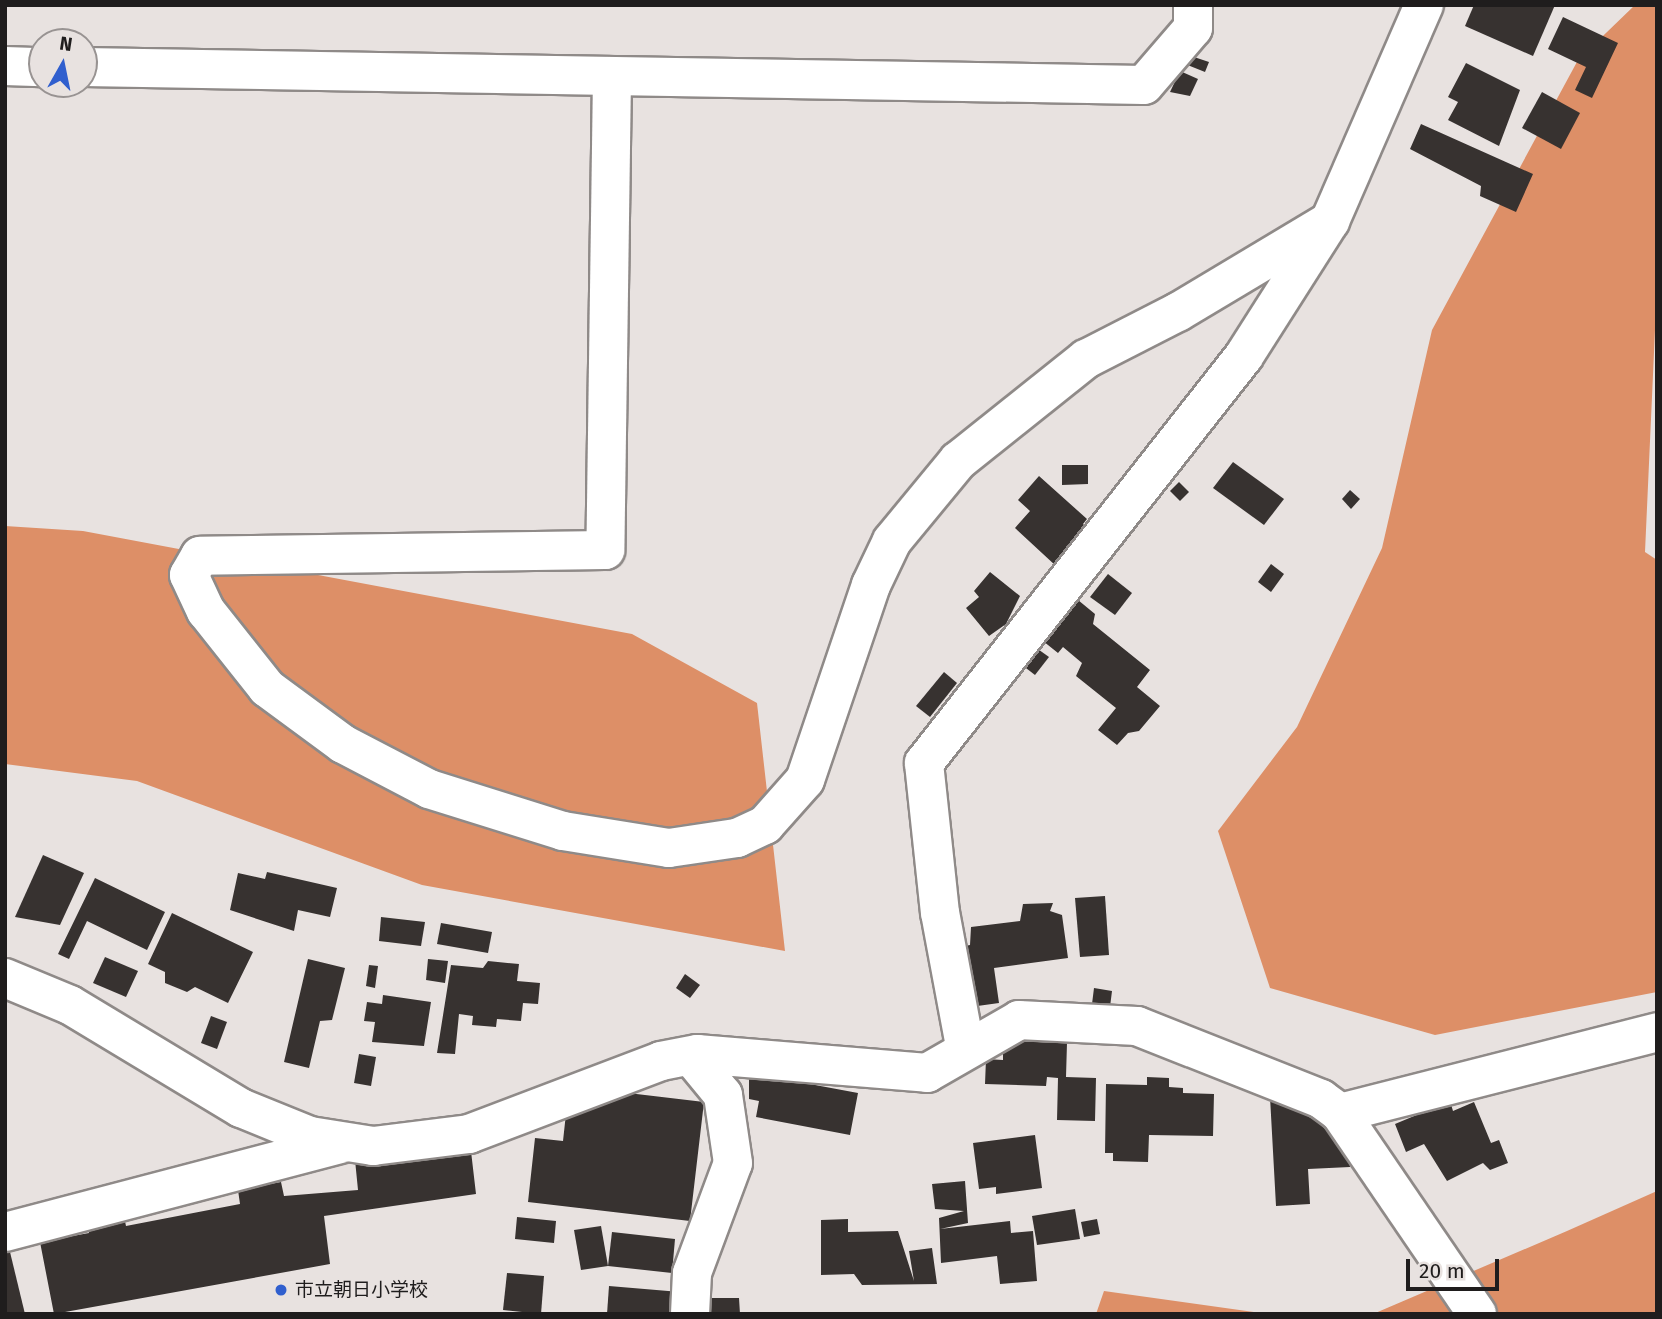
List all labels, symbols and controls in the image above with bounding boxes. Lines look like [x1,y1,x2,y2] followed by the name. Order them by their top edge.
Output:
[28,28,98,98] north arrow
[58,31,74,56] text: N
[1410,1246,1503,1290] scale bar
[1419,1258,1465,1284] text: 20 m
[295,1279,428,1301] place label: 市立朝日小学校
[273,1282,289,1298] marker: 市立朝日小学校

